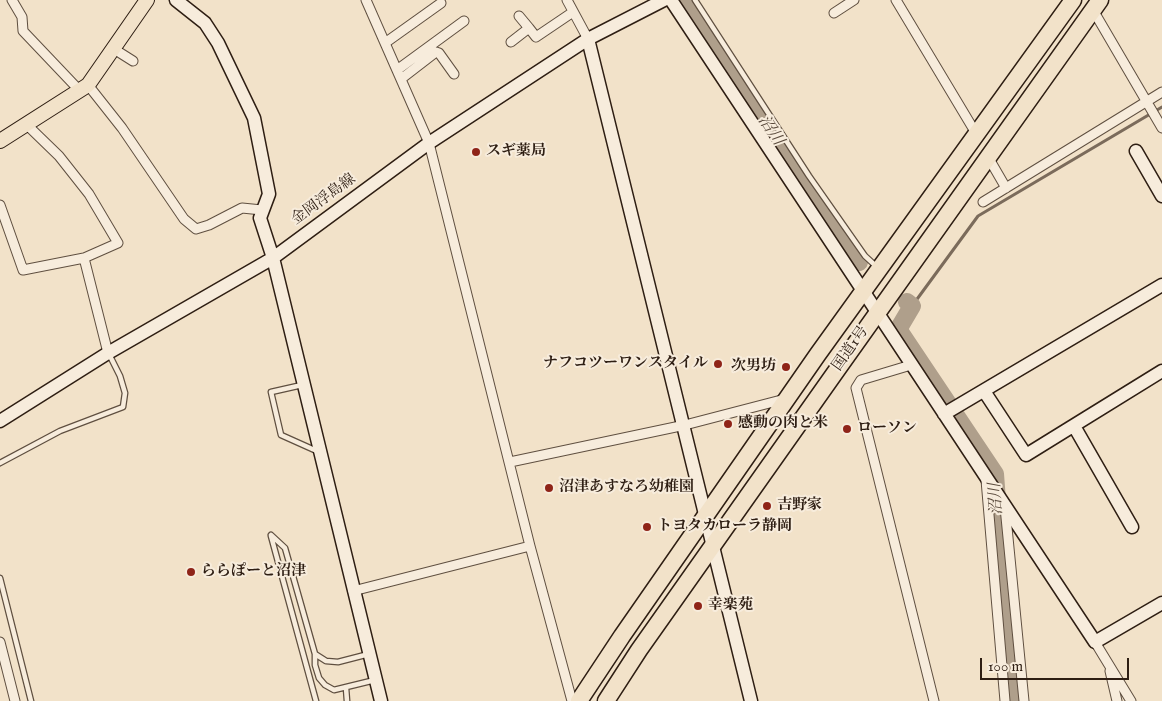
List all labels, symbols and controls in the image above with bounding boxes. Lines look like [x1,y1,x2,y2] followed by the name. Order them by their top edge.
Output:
[753,112,787,150] water label: 沼川
[486,143,546,161] place label: スギ薬局
[470,146,482,158] marker: スギ薬局
[288,171,360,229] street label: 金岡浮島線
[829,323,873,375] street label: 国道1号
[543,355,708,373] place label: ナフコツーワンスタイル
[712,358,724,370] marker: ナフコツーワンスタイル
[731,358,776,376] place label: 次男坊
[780,361,792,373] marker: 次男坊
[738,415,828,433] place label: 感動の肉と米
[722,418,734,430] marker: 感動の肉と米
[857,420,917,438] place label: ローソン
[841,423,853,435] marker: ローソン
[559,479,694,497] place label: 沼津あすなろ幼稚園
[543,482,555,494] marker: 沼津あすなろ幼稚園
[986,482,1008,516] water label: 沼川
[777,497,822,515] place label: 吉野家
[761,500,773,512] marker: 吉野家
[657,518,792,536] place label: トヨタカローラ静岡
[641,521,653,533] marker: トヨタカローラ静岡
[201,563,306,581] place label: ららぽーと沼津
[185,566,197,578] marker: ららぽーと沼津
[708,597,753,615] place label: 幸楽苑
[692,600,704,612] marker: 幸楽苑
[982,648,1131,680] scale bar
[988,657,1023,676] text: 100 m

